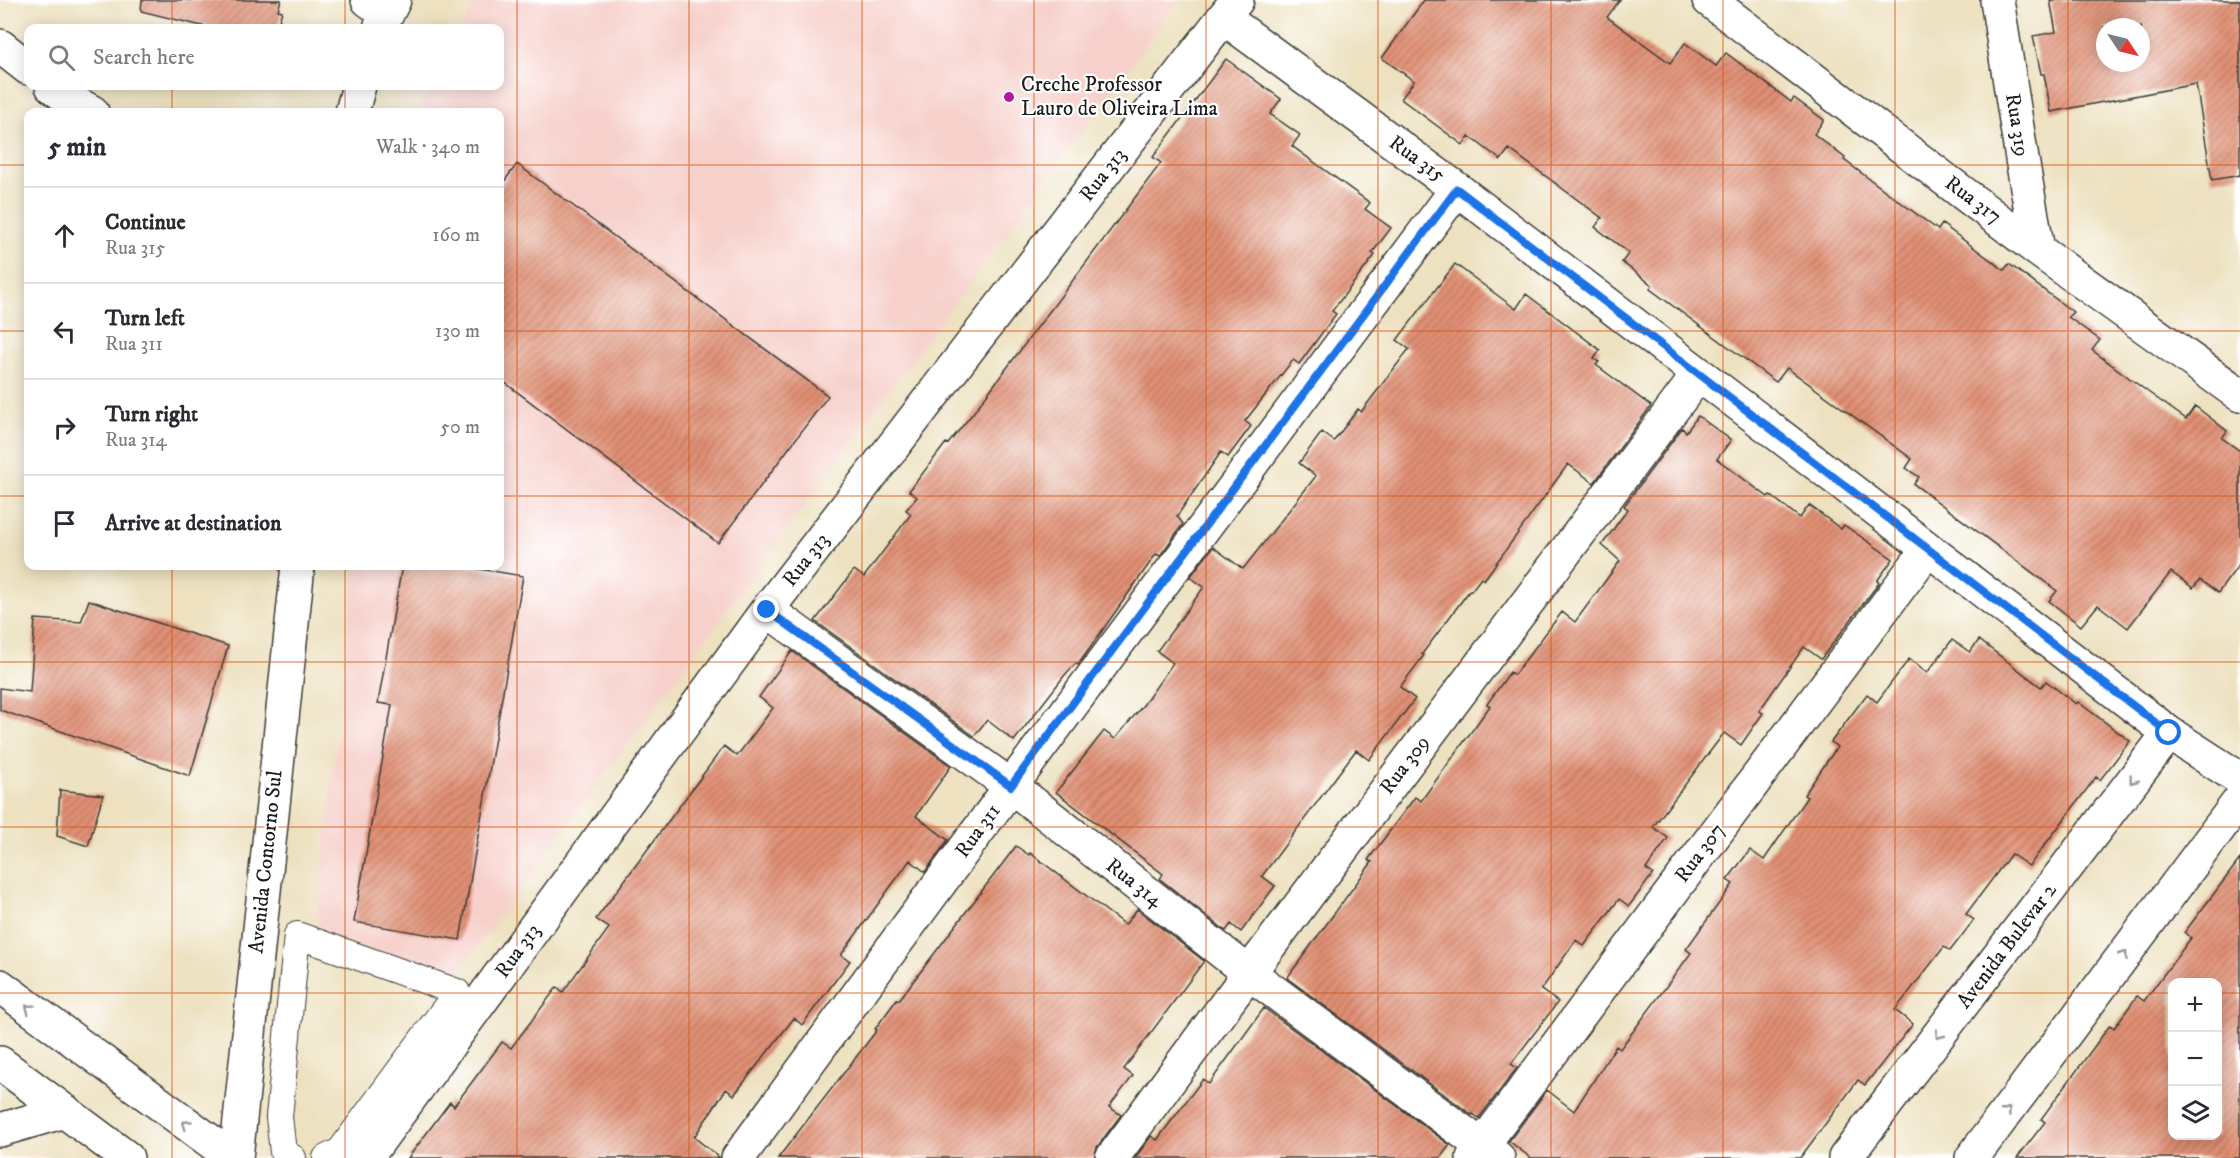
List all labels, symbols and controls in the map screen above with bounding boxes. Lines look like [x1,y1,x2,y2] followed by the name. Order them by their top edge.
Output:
[2096,18,2150,72] north arrow
[24,24,504,90] search box
[45,41,78,74] icon: search
[93,44,195,71] text: Search here
[1021,72,1218,122] place label: Creche Professor Lauro de Oliveira Lima
[1002,90,1016,104] marker: Creche Professor Lauro de Oliveira Lima
[1999,92,2035,158] street label: Rua 319
[1384,130,1450,188] street label: Rua 315
[48,131,106,164] text: 5 min
[376,135,480,160] text: Walk · 340 m
[1074,143,1132,207] street label: Rua 313
[1940,170,2006,230] street label: Rua 317
[105,209,186,236] text: Continue
[48,219,81,252] icon: ahead
[432,223,480,248] text: 160 m
[105,236,165,261] text: Rua 315
[105,305,185,332] text: Turn left
[48,315,81,348] icon: left
[435,319,480,344] text: 130 m
[105,332,163,357] text: Rua 311
[105,401,198,428] text: Turn right
[48,411,81,444] icon: right
[440,415,480,440] text: 50 m
[105,428,167,453] text: Rua 314
[48,507,81,540] icon: arrive
[105,510,282,537] text: Arrive at destination
[777,528,835,592] street label: Rua 313
[753,596,779,622] route end
[2155,719,2181,745] route start
[1374,730,1436,800] street label: Rua 309
[243,768,289,955] street label: Avenida Contorno Sul
[2130,773,2141,784] one-way arrow
[950,799,1006,863] street label: Rua 311
[1669,818,1731,888] street label: Rua 307
[1100,853,1168,914] street label: Rua 314
[1951,878,2063,1014] street label: Avenida Bulevar 2
[490,919,546,983] street label: Rua 313
[2117,951,2128,962] one-way arrow
[2168,978,2222,1140] map controls
[2168,978,2222,1032] button: +
[25,1004,36,1015] one-way arrow
[1935,1028,1946,1039] one-way arrow
[2168,1032,2222,1086] button: −
[2168,1086,2222,1140] button: layers
[2000,1107,2011,1118] one-way arrow
[182,1120,193,1131] one-way arrow

